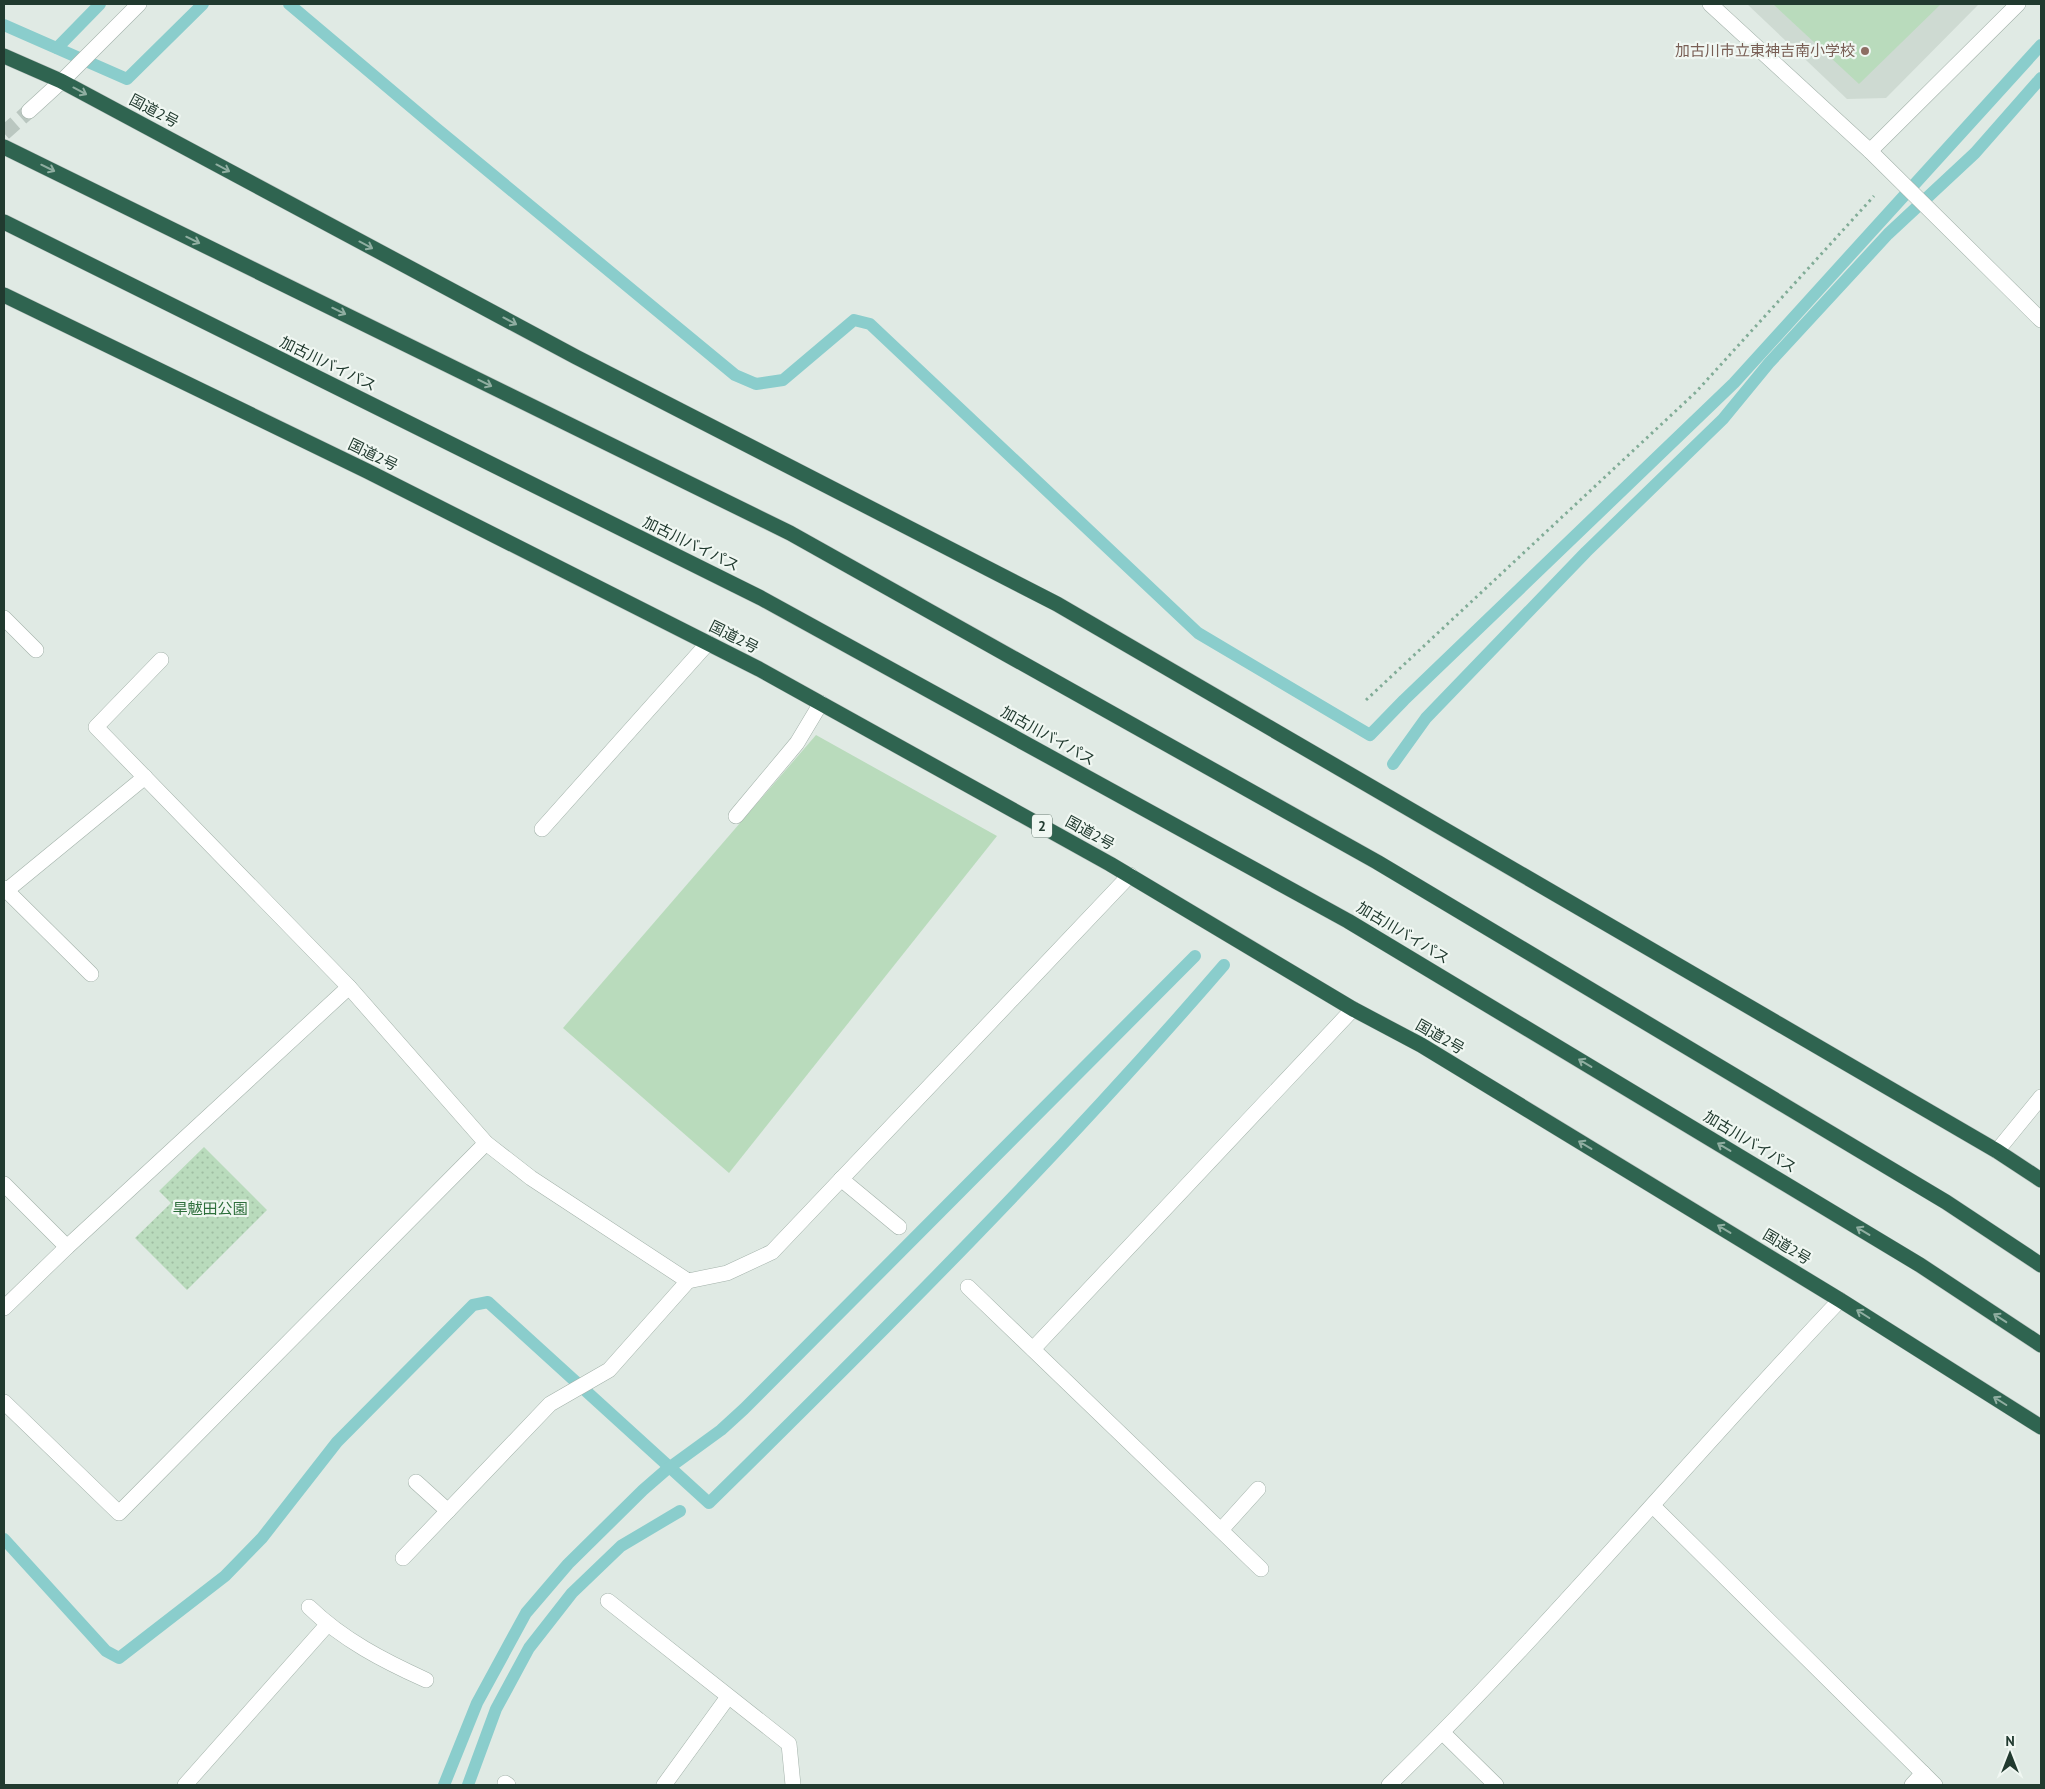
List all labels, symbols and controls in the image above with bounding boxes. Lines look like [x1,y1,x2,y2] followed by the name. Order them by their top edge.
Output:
[1675,41,1855,60] place label: 加古川市立東神吉南小学校
[1859,45,1871,57] marker: 加古川市立東神吉南小学校
[72,87,87,97] one-way arrow
[126,90,182,131] street label: 国道2号
[40,163,55,173] one-way arrow
[215,164,230,173] one-way arrow
[186,235,201,245] one-way arrow
[359,240,374,250] one-way arrow
[331,307,346,316] one-way arrow
[502,316,517,326] one-way arrow
[277,332,379,395] street label: 加古川バイパス
[477,379,492,388] one-way arrow
[345,434,401,475] street label: 国道2号
[640,512,742,575] street label: 加古川バイパス
[706,616,762,657] street label: 国道2号
[998,702,1099,769] street label: 加古川バイパス
[1062,811,1118,854] street label: 国道2号
[1032,814,1052,838] road number: 2
[1353,897,1453,968] street label: 加古川バイパス
[1412,1015,1468,1058] street label: 国道2号
[1578,1058,1592,1068] one-way arrow
[1700,1106,1800,1177] street label: 加古川バイパス
[1579,1139,1593,1149] one-way arrow
[1717,1142,1731,1152] one-way arrow
[172,1199,248,1218] park label: 旱魃田公園
[1718,1224,1732,1234] one-way arrow
[1760,1225,1815,1268] street label: 国道2号
[1857,1226,1871,1236] one-way arrow
[1856,1309,1870,1319] one-way arrow
[1994,1313,2008,1323] one-way arrow
[1993,1396,2007,1406] one-way arrow
[1985,1729,2035,1779] north arrow
[2005,1732,2015,1750] text: N

